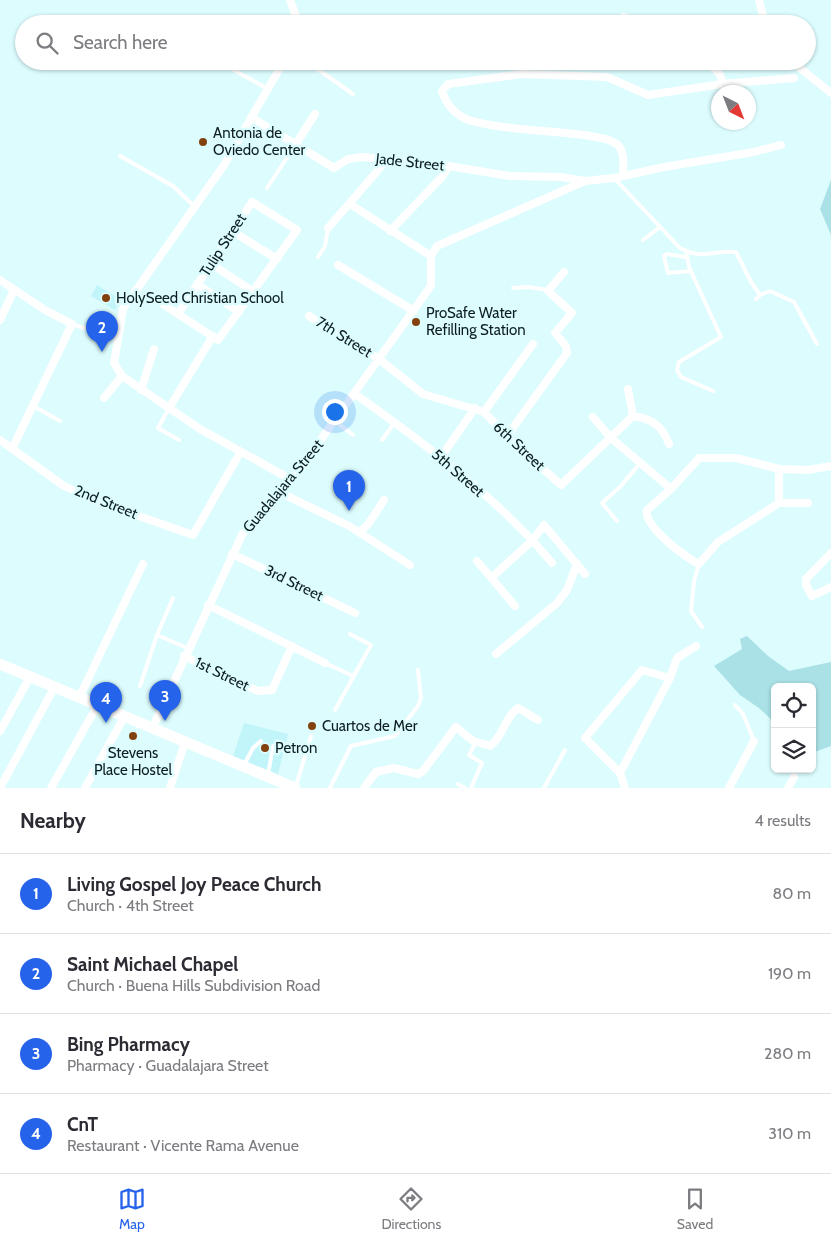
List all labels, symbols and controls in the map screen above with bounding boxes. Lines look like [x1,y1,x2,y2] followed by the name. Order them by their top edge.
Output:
[15,15,816,70] search box
[33,29,61,57] icon: search
[73,31,167,54] text: Search here
[711,85,756,130] north arrow
[213,124,305,159] place label: Antonia de Oviedo Center
[197,136,209,148] marker: Antonia de Oviedo Center
[374,149,445,175] street label: Jade Street
[196,210,250,280] street label: Tulip Street
[116,289,284,307] place label: HolySeed Christian School
[100,292,112,304] marker: HolySeed Christian School
[426,304,526,339] place label: ProSafe Water Refilling Station
[86,311,118,352] pin: 2
[313,313,375,361] street label: 7th Street
[410,316,422,328] marker: ProSafe Water Refilling Station
[322,399,348,425] your location
[490,418,548,474] street label: 6th Street
[239,436,327,536] street label: Guadalajara Street
[428,445,488,501] street label: 5th Street
[333,470,365,511] pin: 1
[72,481,140,523] street label: 2nd Street
[262,561,326,605] street label: 3rd Street
[192,653,252,695] street label: 1st Street
[149,680,181,721] pin: 3
[90,682,122,723] pin: 4
[771,683,816,773] map controls
[771,683,816,728] button: locate
[322,717,418,735] place label: Cuartos de Mer
[306,720,318,732] marker: Cuartos de Mer
[771,728,816,773] button: layers
[127,730,139,742] marker: Stevens Place Hostel
[275,739,317,757] place label: Petron
[259,742,271,754] marker: Petron
[94,744,172,779] place label: Stevens Place Hostel
[20,808,86,833] text: Nearby
[754,811,811,830] text: 4 results
[67,873,321,896] text: Living Gospel Joy Peace Church
[33,884,39,903] text: 1
[773,884,811,903] text: 80 m
[67,896,194,915] text: Church · 4th Street
[67,953,238,976] text: Saint Michael Chapel
[32,964,40,983] text: 2
[768,964,811,983] text: 190 m
[67,976,320,995] text: Church · Buena Hills Subdivision Road
[67,1033,190,1056] text: Bing Pharmacy
[32,1044,40,1063] text: 3
[764,1044,811,1063] text: 280 m
[67,1056,269,1075] text: Pharmacy · Guadalajara Street
[67,1113,98,1136] text: CnT
[31,1124,41,1143] text: 4
[768,1124,811,1143] text: 310 m
[67,1136,299,1155] text: Restaurant · Vicente Rama Avenue
[118,1185,146,1233] tab: Map
[381,1185,441,1233] tab: Directions
[677,1185,713,1233] tab: Saved

